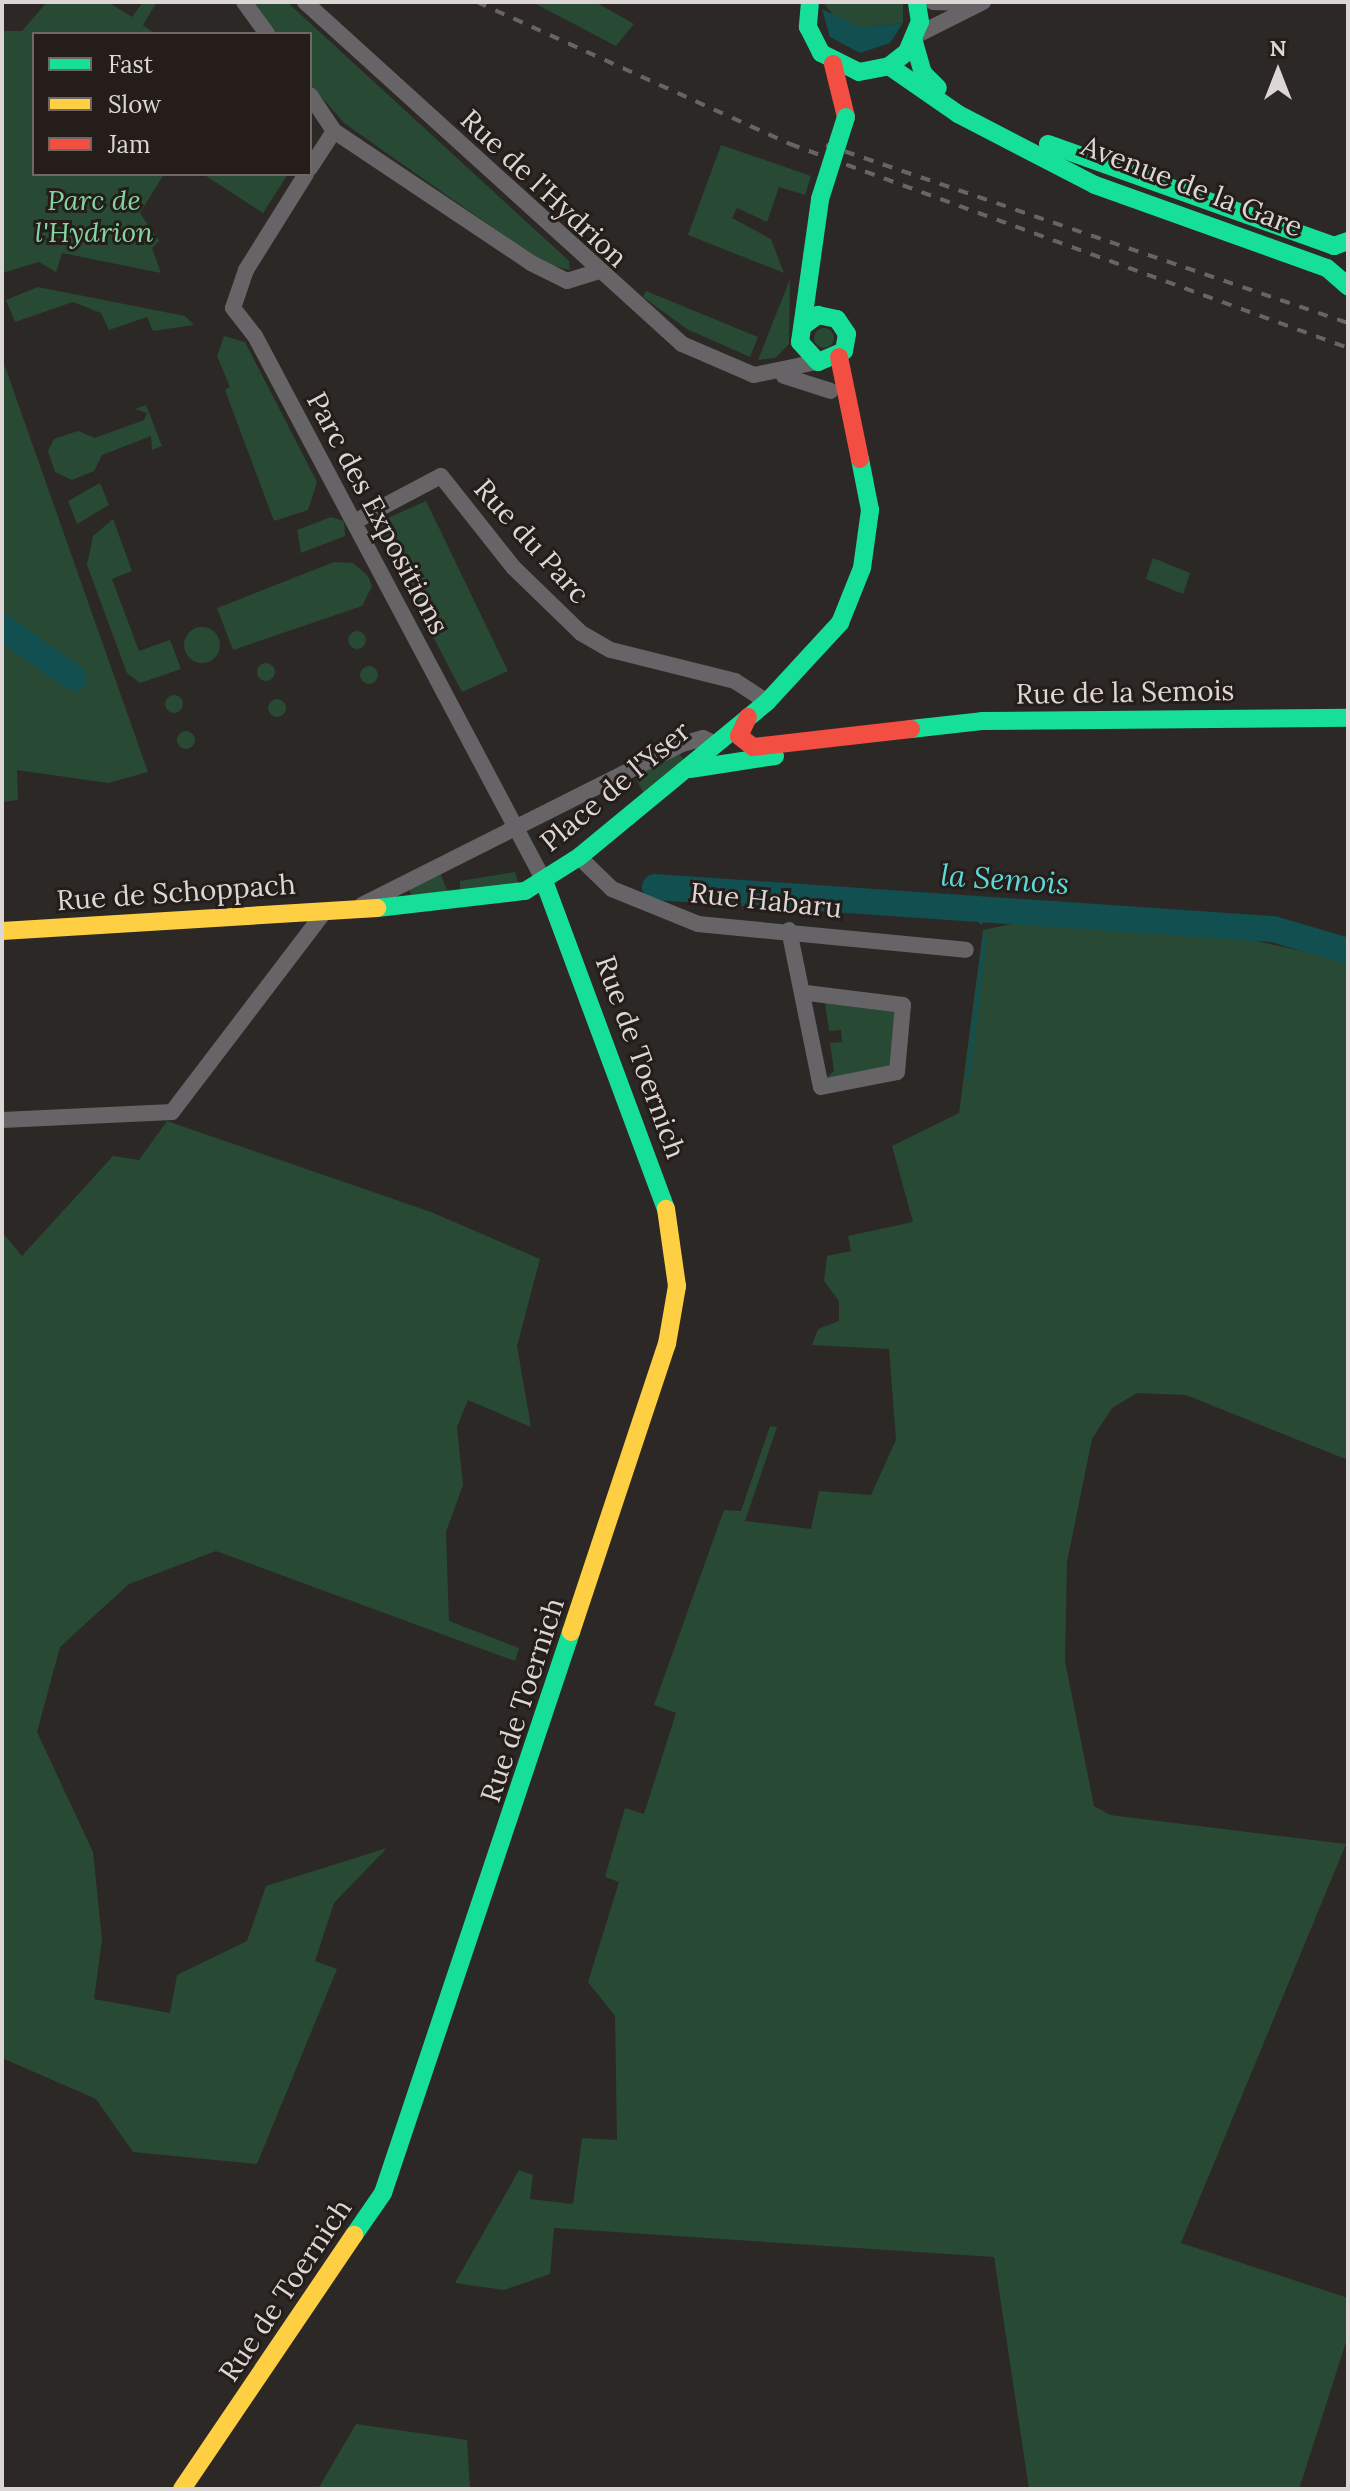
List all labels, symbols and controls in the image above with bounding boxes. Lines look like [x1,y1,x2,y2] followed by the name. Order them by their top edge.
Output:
[32,32,312,176] legend
[1238,32,1318,112] north arrow
[1269,34,1287,62] text: N
[108,49,153,80] text: Fast
[108,89,161,120] text: Slow
[454,102,634,274] street label: Rue de l'Hydrion
[1077,128,1307,244] street label: Avenue de la Gare
[108,129,150,160] text: Jam
[35,183,153,249] park label: Parc de l'Hydrion
[300,386,456,640] street label: Parc des Expositions
[467,472,597,610] street label: Rue du Parc
[1015,673,1235,711] street label: Rue de la Semois
[533,714,697,858] street label: Place de l'Yser
[940,857,1070,901] water label: la Semois
[55,867,297,917] street label: Rue de Schoppach
[688,875,844,925] street label: Rue Habaru
[589,951,693,1163] street label: Rue de Toernich
[473,1594,571,1806] street label: Rue de Toernich
[212,2192,358,2388] street label: Rue de Toernich

